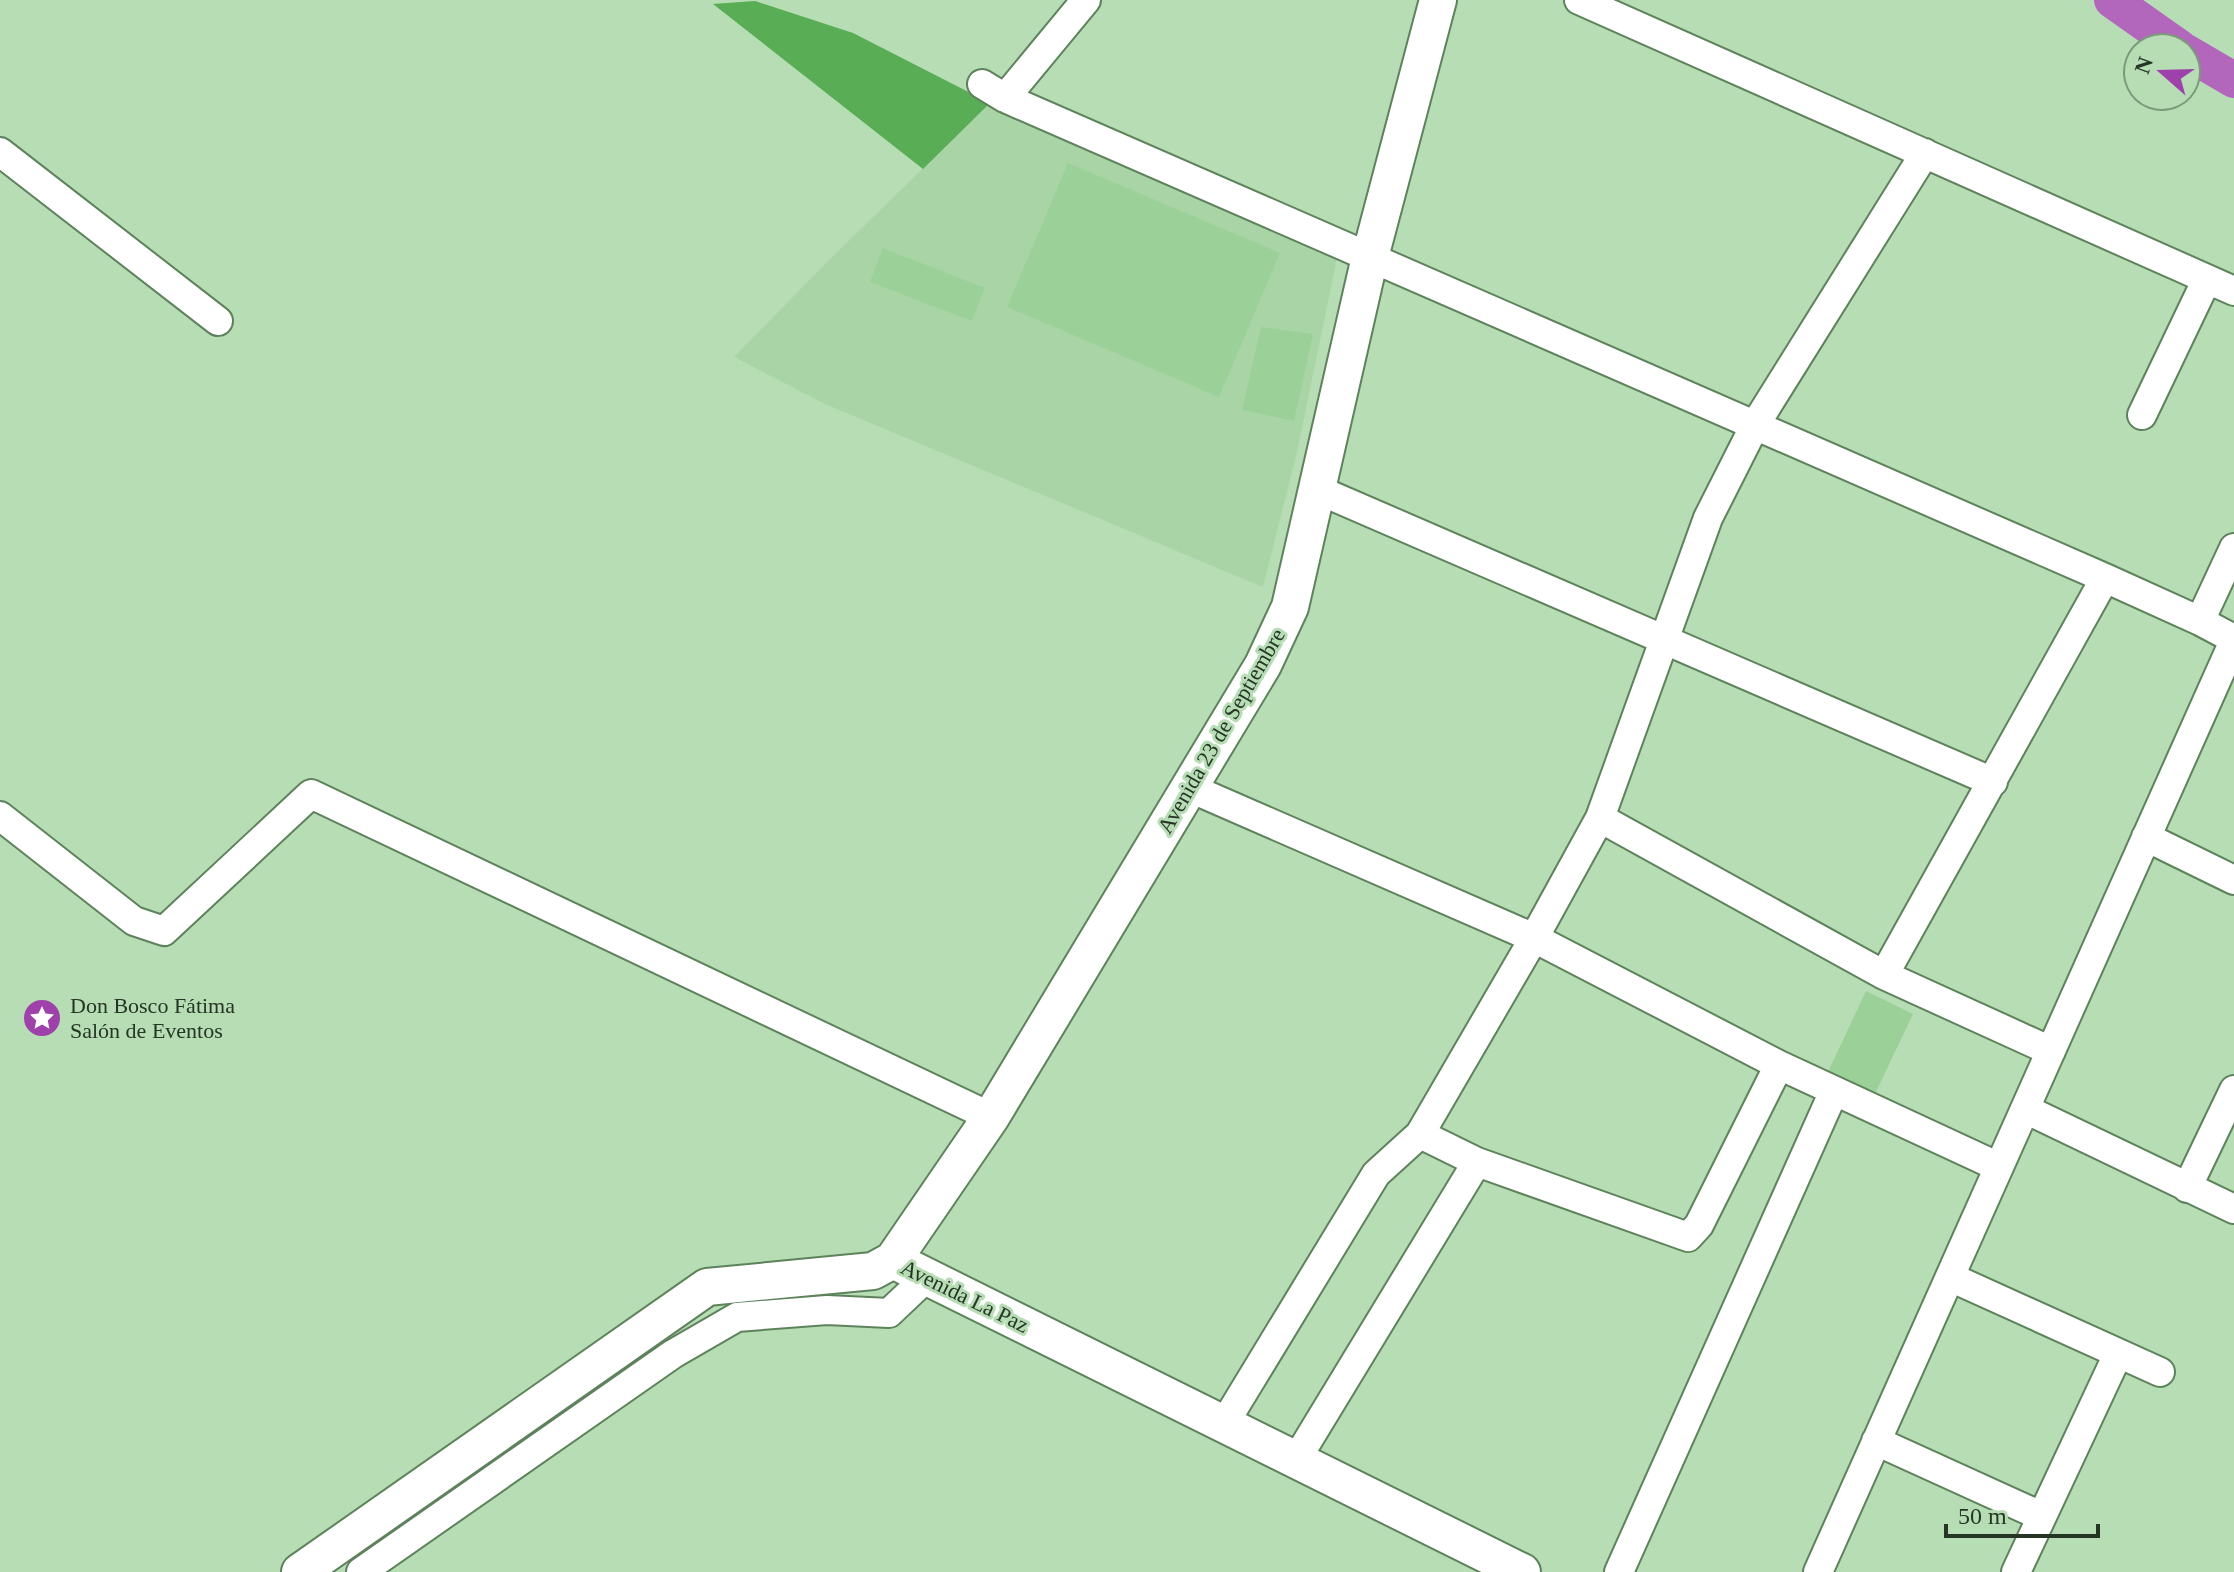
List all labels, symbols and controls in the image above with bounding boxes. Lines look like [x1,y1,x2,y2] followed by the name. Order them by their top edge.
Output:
[2122,32,2202,112] north arrow
[2129,53,2158,77] text: N
[1152,624,1290,838] street label: Avenida 23 de Septiembre
[70,993,235,1043] place label: Don Bosco Fátima Salón de Eventos
[21,997,63,1039] place icon: Don Bosco Fátima Salón de Eventos
[897,1254,1033,1338] street label: Avenida La Paz
[1946,1488,2098,1538] scale bar
[1958,1503,2007,1529] text: 50 m

